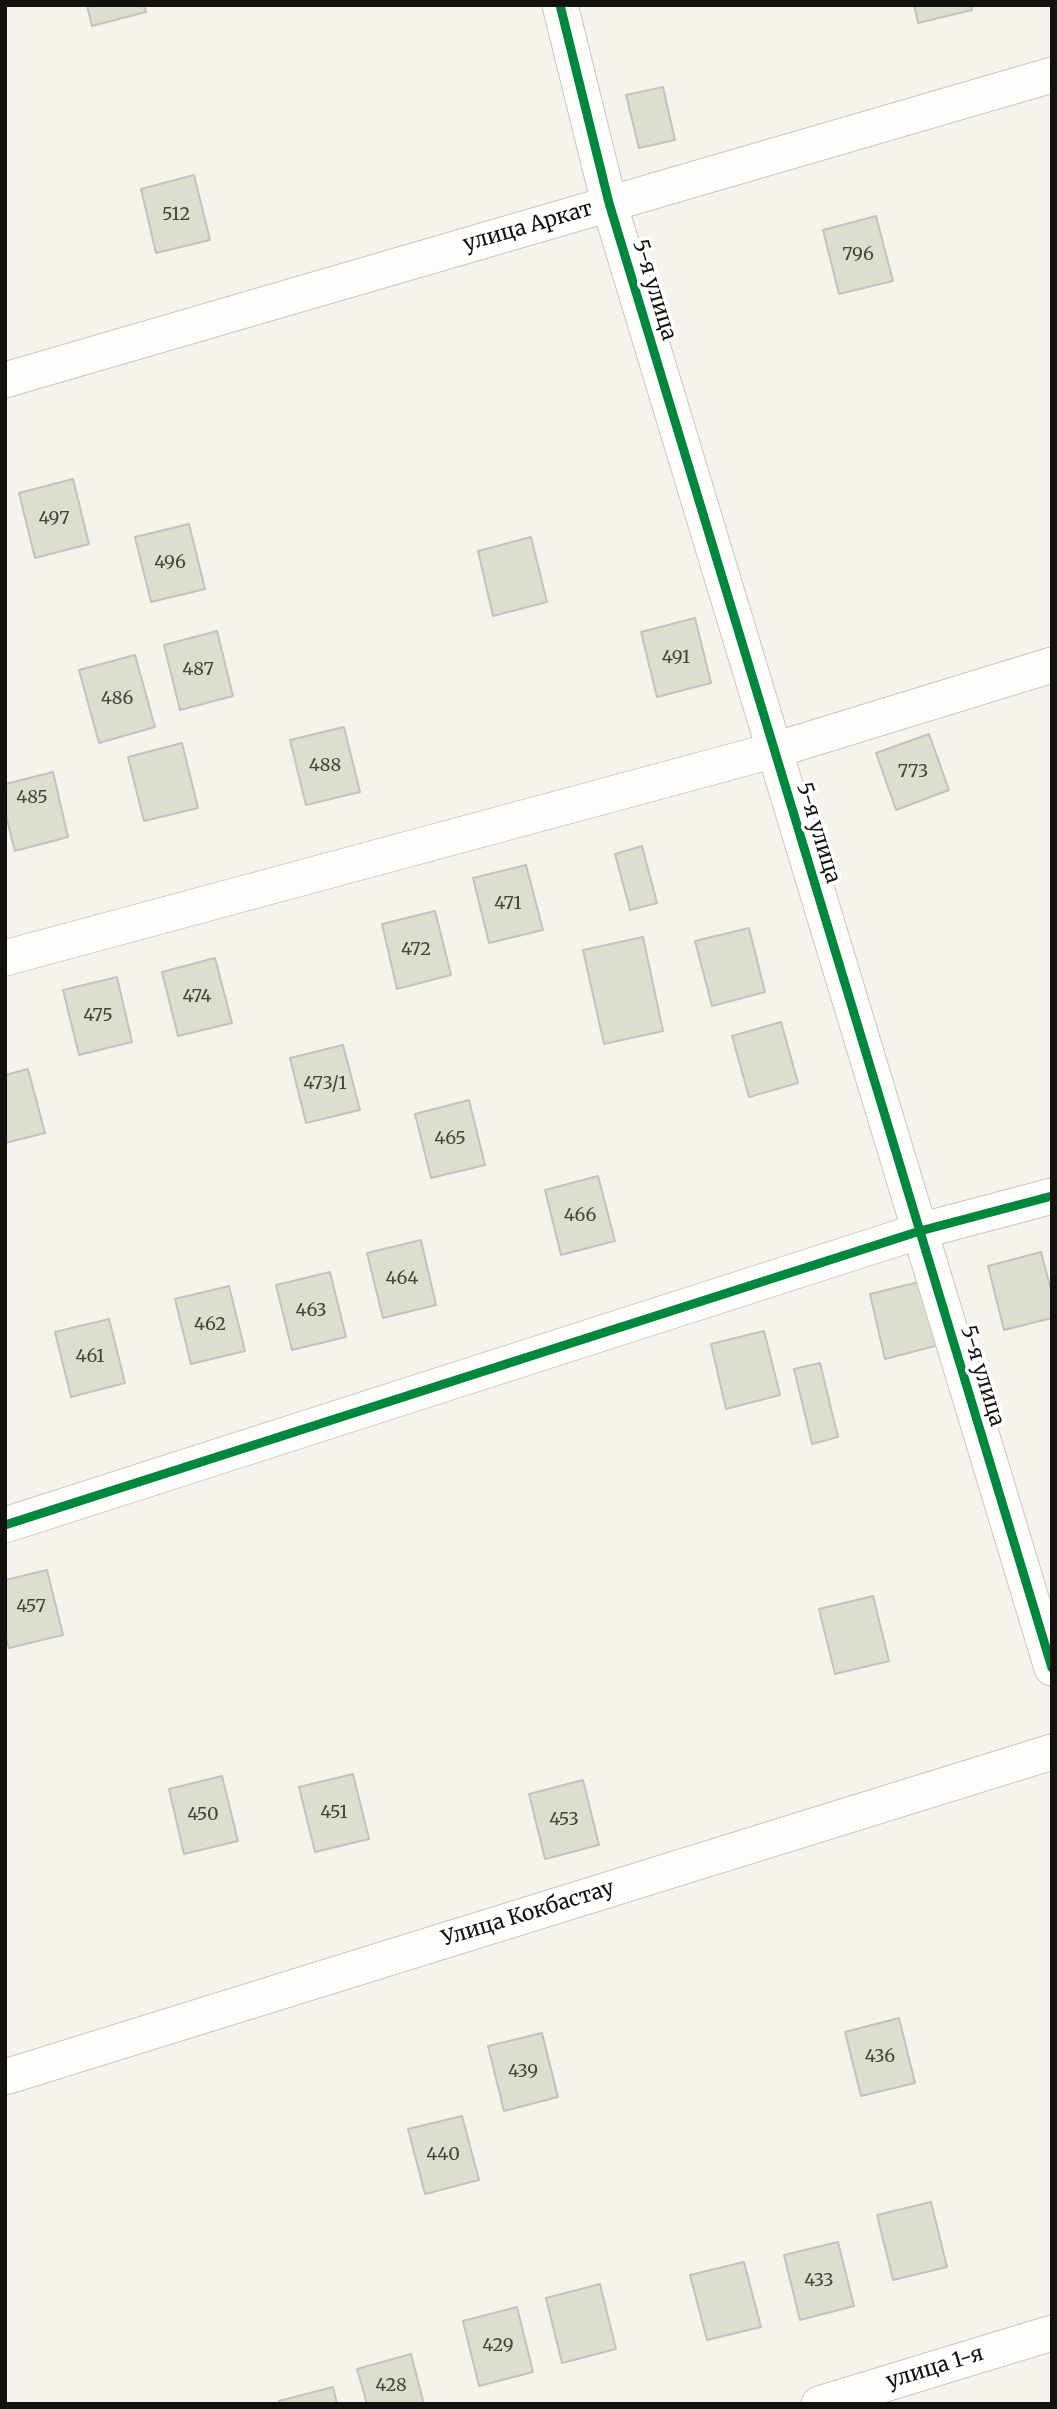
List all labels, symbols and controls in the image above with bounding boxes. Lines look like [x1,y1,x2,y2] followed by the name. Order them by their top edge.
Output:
[460,196,596,258] street label: улица Аркат
[162,204,190,226] house number: 512
[627,236,681,344] street label: 5-я улица
[842,244,874,266] house number: 796
[39,508,69,530] house number: 497
[154,552,186,574] house number: 496
[662,647,690,669] house number: 491
[182,659,214,681] house number: 487
[101,688,133,710] house number: 486
[309,755,341,777] house number: 488
[898,761,928,783] house number: 773
[791,779,845,887] street label: 5-я улица
[16,787,48,809] house number: 485
[494,893,522,915] house number: 471
[401,939,431,961] house number: 472
[182,986,212,1008] house number: 474
[83,1005,113,1027] house number: 475
[303,1073,347,1095] house number: 473/1
[434,1128,466,1150] house number: 465
[564,1205,596,1227] house number: 466
[386,1268,418,1290] house number: 464
[296,1300,326,1322] house number: 463
[194,1314,226,1336] house number: 462
[955,1322,1009,1430] street label: 5-я улица
[76,1346,104,1368] house number: 461
[16,1596,46,1618] house number: 457
[320,1802,348,1824] house number: 451
[187,1804,219,1826] house number: 450
[549,1809,579,1831] house number: 453
[439,1876,617,1952] street label: Улица Кокбастау
[865,2046,895,2068] house number: 436
[508,2061,538,2083] house number: 439
[426,2144,460,2166] house number: 440
[804,2270,834,2292] house number: 433
[482,2335,514,2357] house number: 429
[883,2341,987,2395] street label: улица 1-я
[375,2375,407,2397] house number: 428

